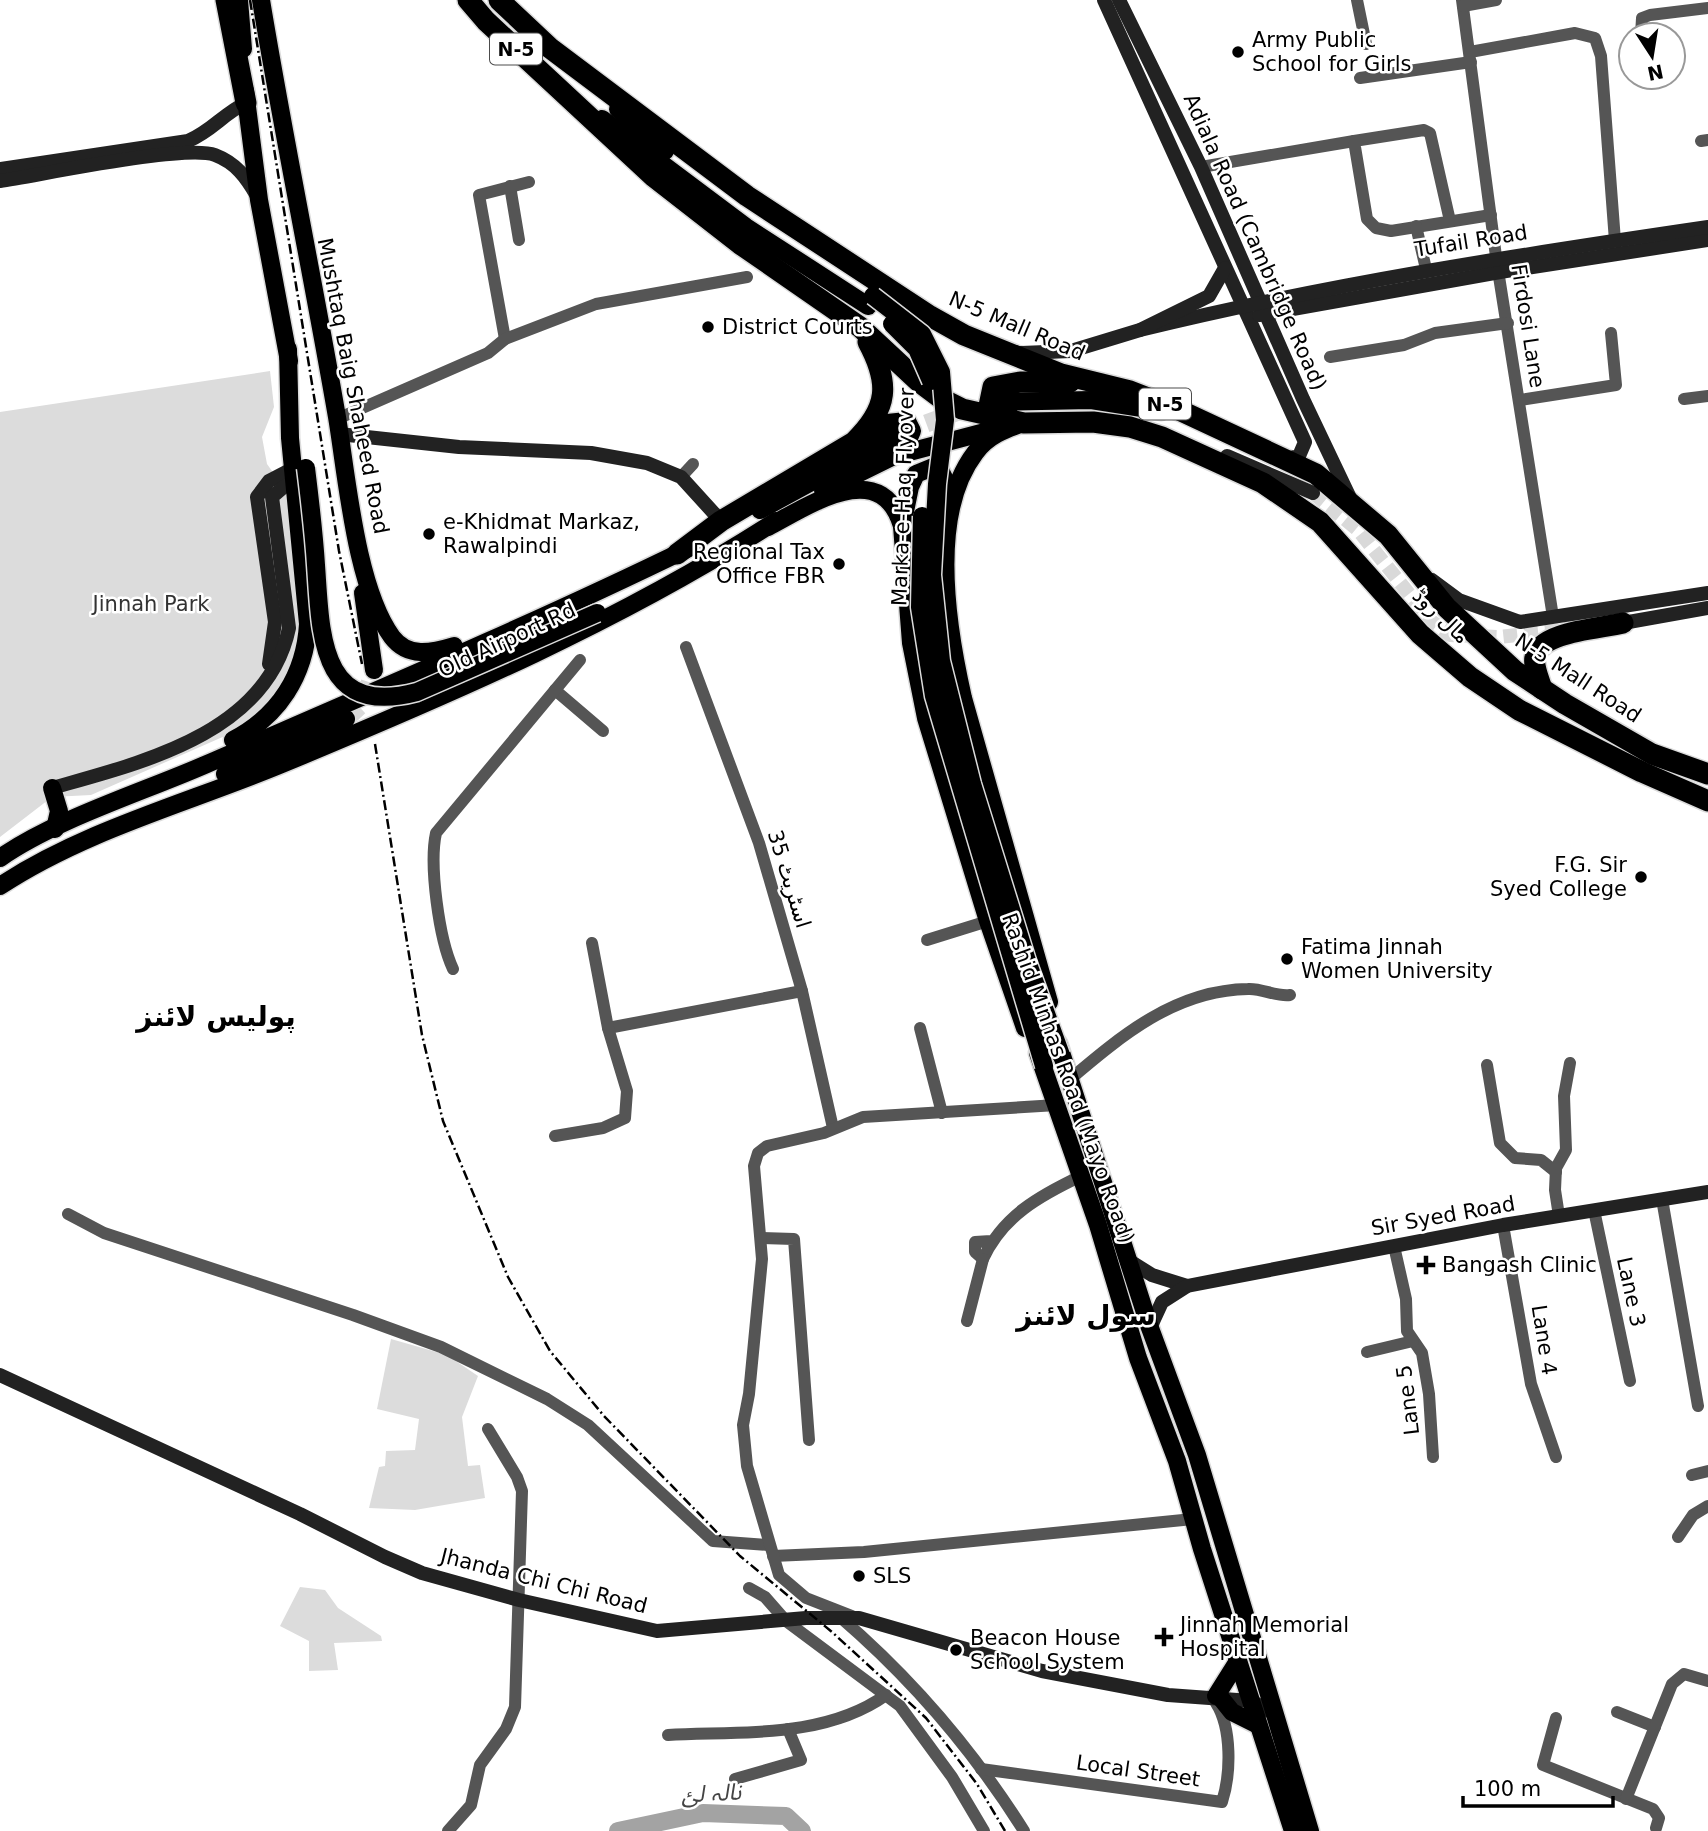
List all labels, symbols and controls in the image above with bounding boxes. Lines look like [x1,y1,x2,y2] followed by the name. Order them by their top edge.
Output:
[1617,21,1687,91] north arrow
[1252,28,1411,76] place label: Army Public School for Girls
[490,34,542,64] road number: N-5
[1230,44,1246,60] marker: Army Public School for Girls
[1645,60,1666,85] text: N
[1179,90,1331,394] street label: Adiala Road (Cambridge Road)
[1412,220,1529,262] street label: Tufail Road
[312,236,394,536] street label: Mushtaq Baig Shaheed Road
[1506,262,1550,390] street label: Firdosi Lane
[945,287,1089,365] street label: N-5 Mall Road
[722,315,873,339] place label: District Courts
[700,319,716,335] marker: District Courts
[887,387,919,606] street label: Marka-e-Haq Flyover
[1139,388,1191,420] road number: N-5
[443,510,640,558] place label: e-Khidmat Markaz, Rawalpindi
[421,526,437,542] marker: e-Khidmat Markaz, Rawalpindi
[693,540,825,588] place label: Regional Tax Office FBR
[831,556,847,572] marker: Regional Tax Office FBR
[1408,583,1474,649] street label: مال روڈ
[91,592,210,616] park label: Jinnah Park
[434,598,580,682] street label: Old Airport Rd
[1511,628,1645,728] street label: N-5 Mall Road
[763,827,815,931] street label: اسٹریٹ 35
[1490,853,1627,901] place label: F.G. Sir Syed College
[1633,869,1649,885] marker: F.G. Sir Syed College
[997,910,1139,1246] street label: Rashid Minhas Road (Mayo Road)
[1301,935,1493,983] place label: Fatima Jinnah Women University
[1279,951,1295,967] marker: Fatima Jinnah Women University
[134,1000,296,1033] district label: پولیس لائنز
[1369,1192,1517,1240] street label: Sir Syed Road
[1442,1253,1597,1277] place label: Bangash Clinic
[1416,1255,1436,1275] marker: Bangash Clinic
[1612,1255,1650,1329] street label: Lane 3
[1014,1299,1156,1332] district label: سول لائنز
[1527,1303,1561,1377] street label: Lane 4
[1392,1363,1424,1437] street label: Lane 5
[436,1543,650,1618] street label: Jhanda Chi Chi Road
[873,1564,911,1588] place label: SLS
[851,1568,867,1584] marker: SLS
[1178,1613,1349,1661] place label: Jinnah Memorial Hospital
[970,1626,1125,1674] place label: Beacon House School System
[1154,1627,1174,1647] marker: Jinnah Memorial Hospital
[948,1642,964,1658] marker: Beacon House School System
[1074,1750,1202,1792] street label: Local Street
[1463,1764,1614,1808] scale bar
[1474,1777,1541,1801] text: 100 m
[680,1778,744,1809] water label: نالہ لئ

